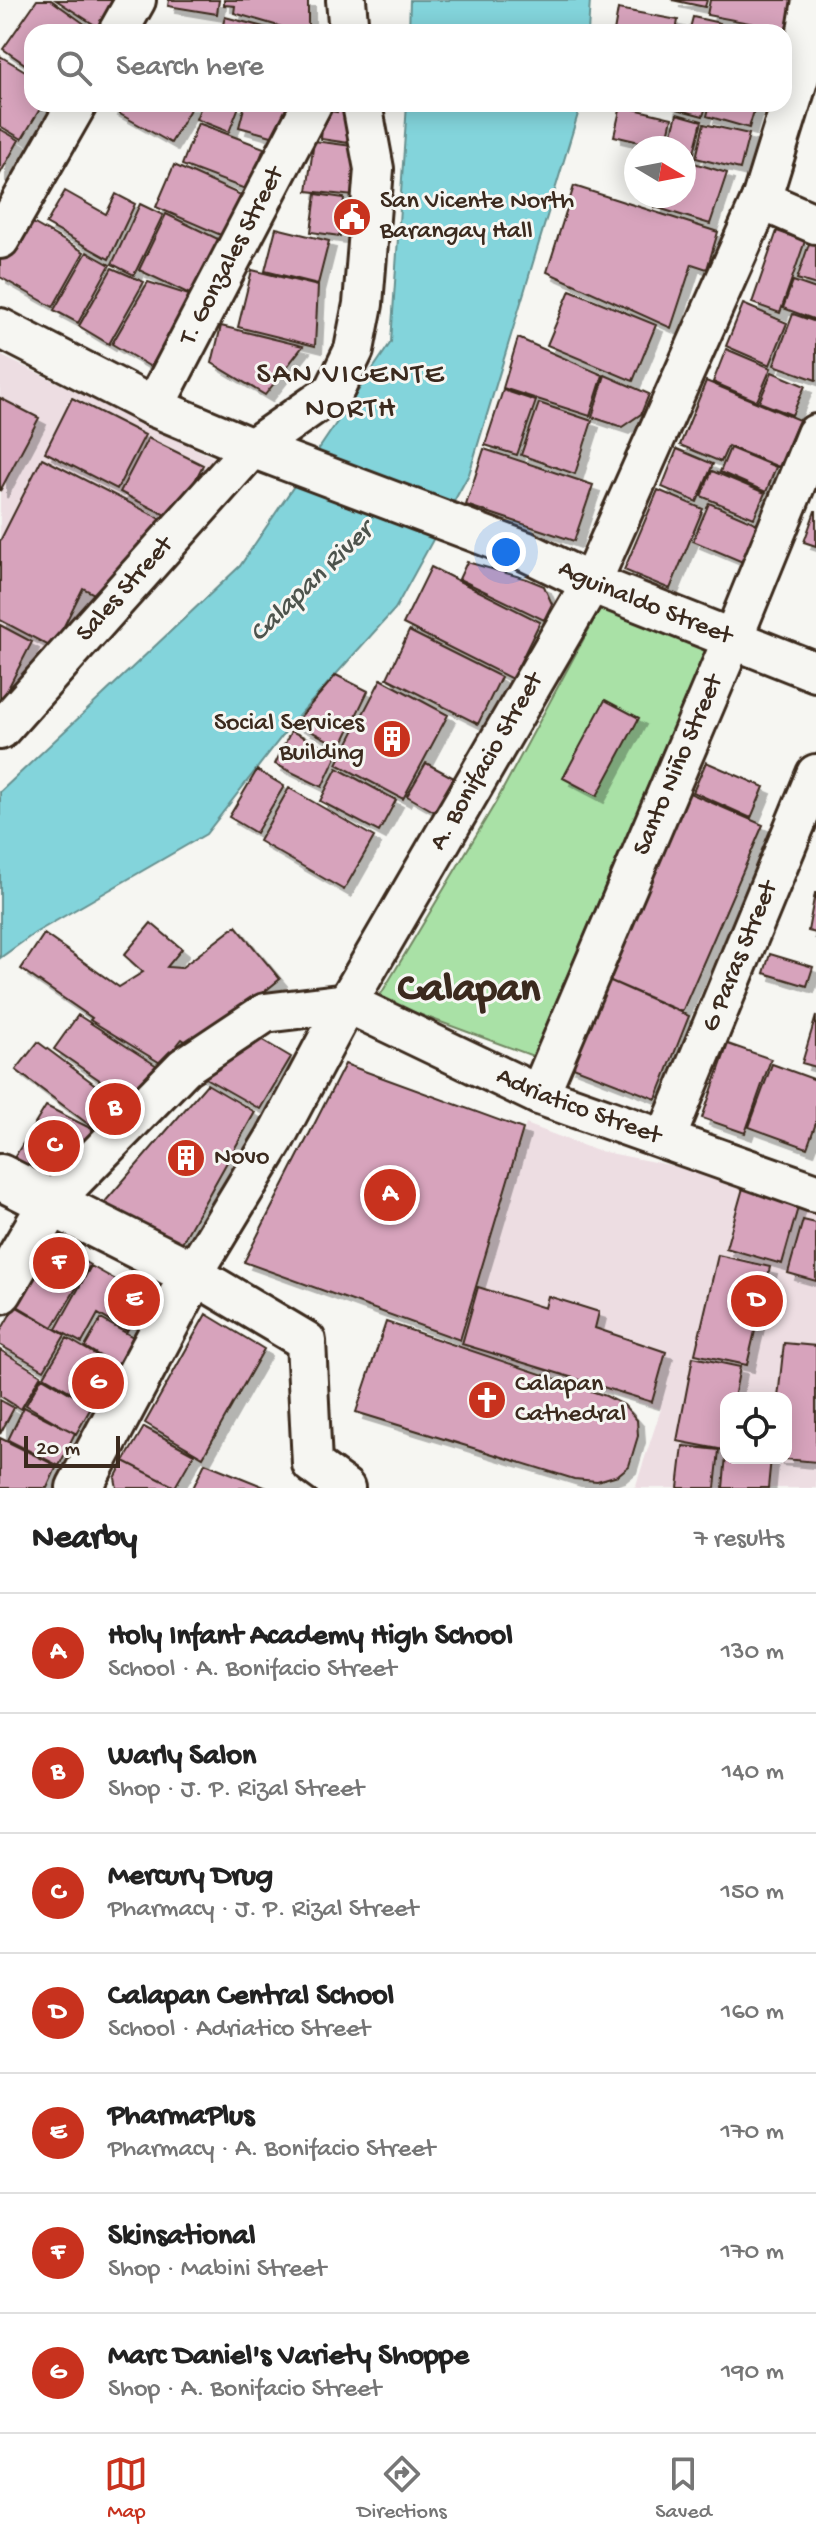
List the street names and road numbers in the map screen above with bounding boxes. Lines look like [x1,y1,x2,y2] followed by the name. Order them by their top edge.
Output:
[172,160,293,352] street label: T. Gonzales Street
[70,529,182,649] street label: Sales Street
[553,554,738,653] street label: Aguinaldo Street
[423,665,552,856] street label: A. Bonifacio Street
[627,668,732,860] street label: Santo Niño Street
[696,875,786,1037] street label: G Paras Street
[491,1061,667,1153] street label: Adriatico Street

